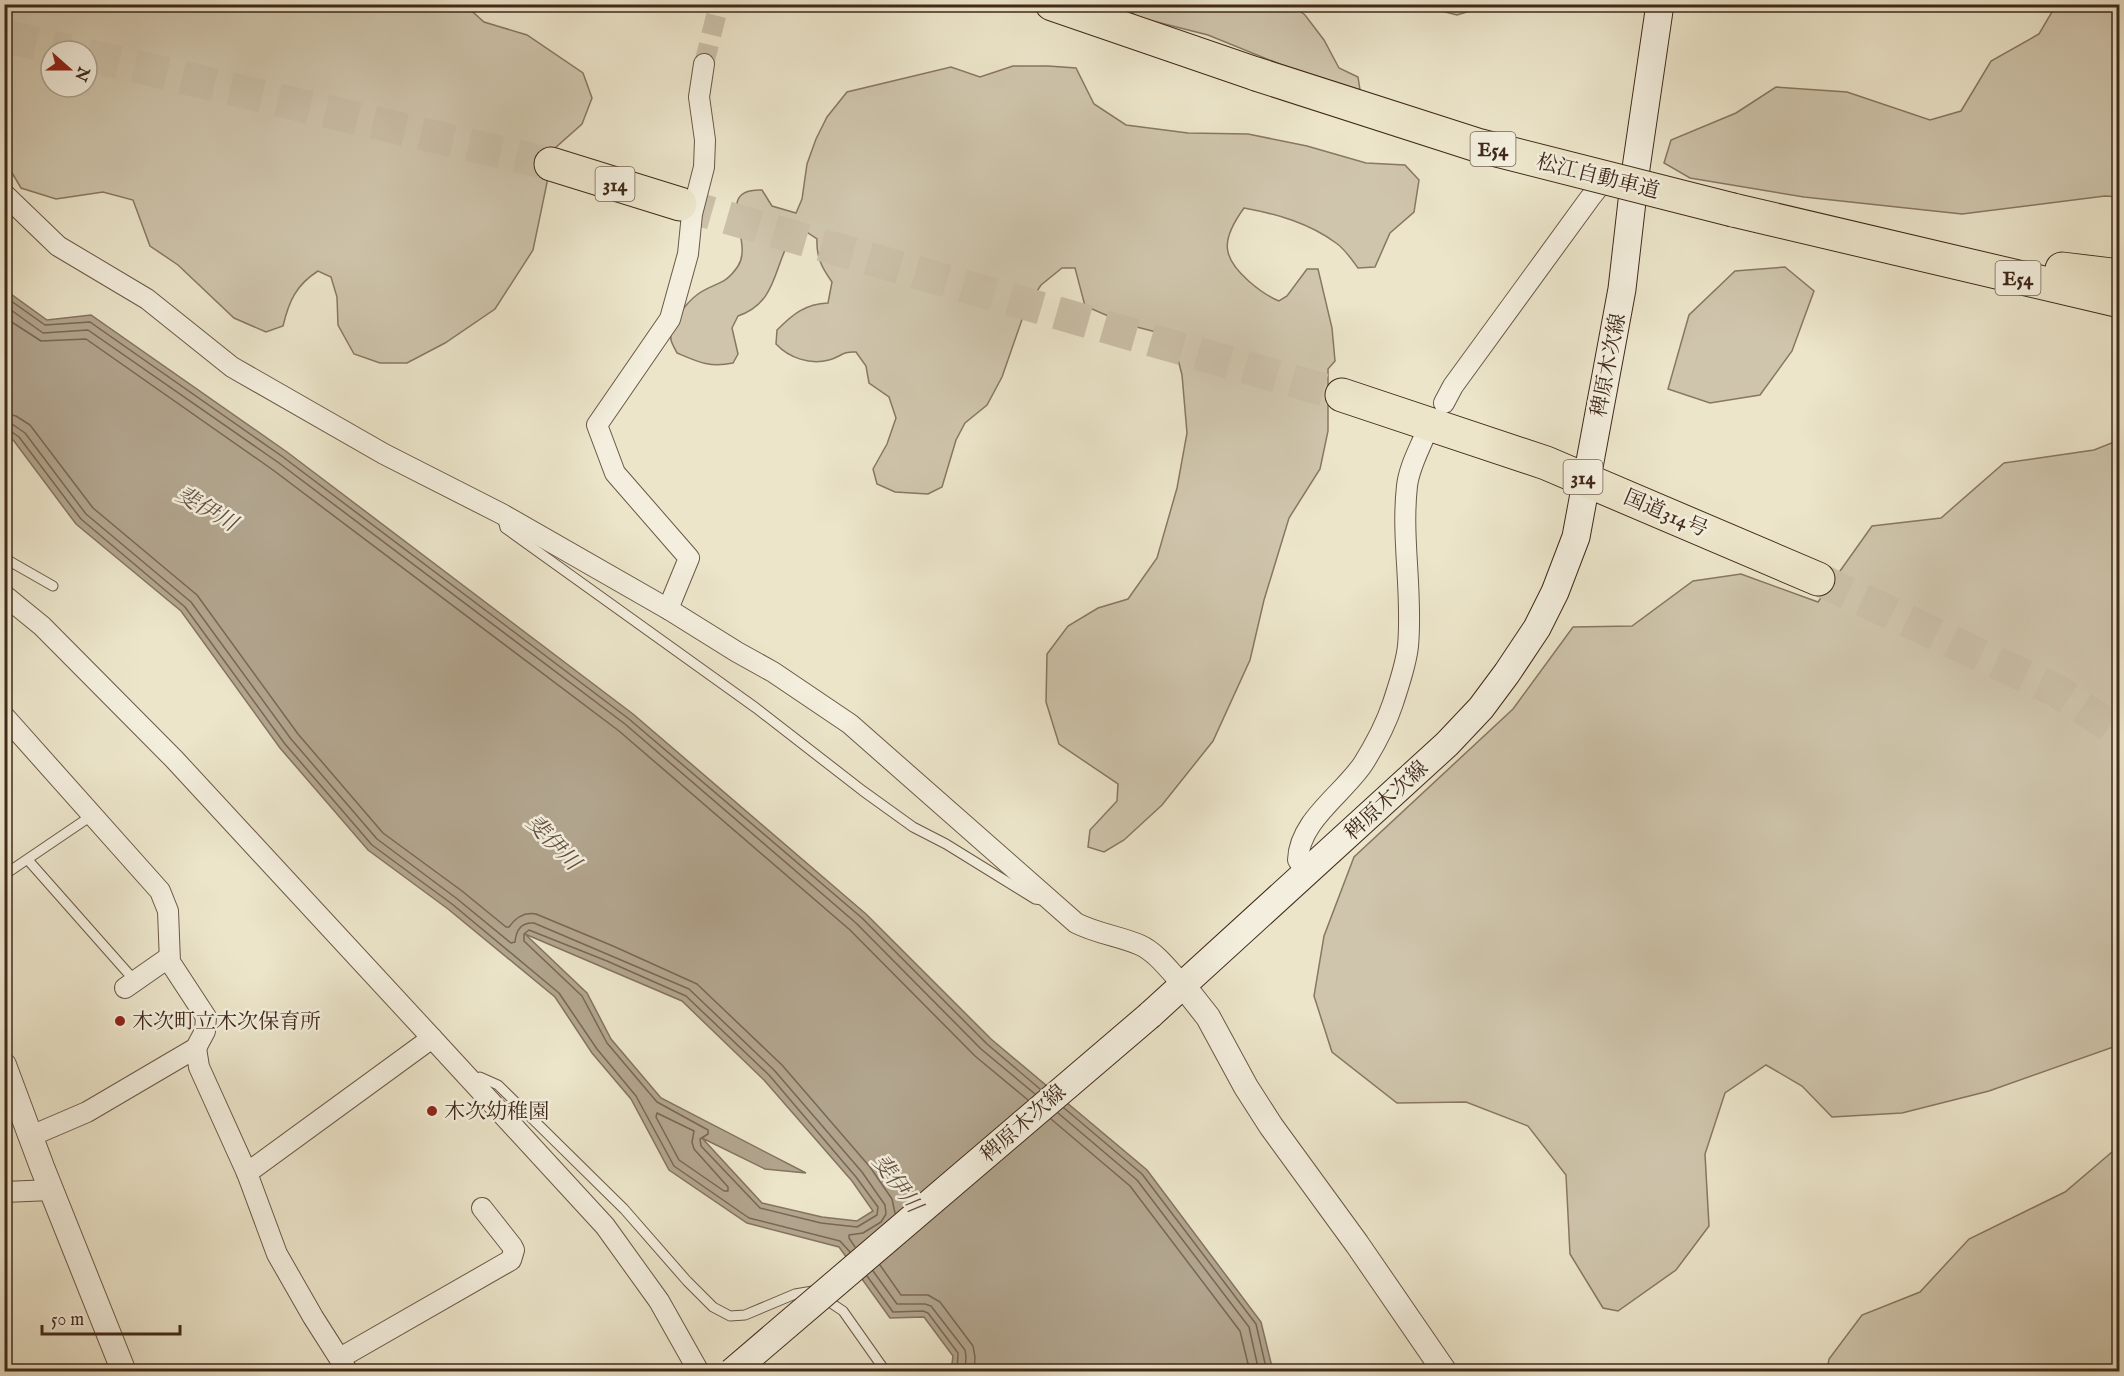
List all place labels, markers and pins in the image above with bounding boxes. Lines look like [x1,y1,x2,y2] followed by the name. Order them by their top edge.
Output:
[132,1009,321,1036] place label: 木次町立木次保育所
[113,1014,127,1028] marker: 木次町立木次保育所
[444,1099,549,1126] place label: 木次幼稚園
[425,1104,439,1118] marker: 木次幼稚園

